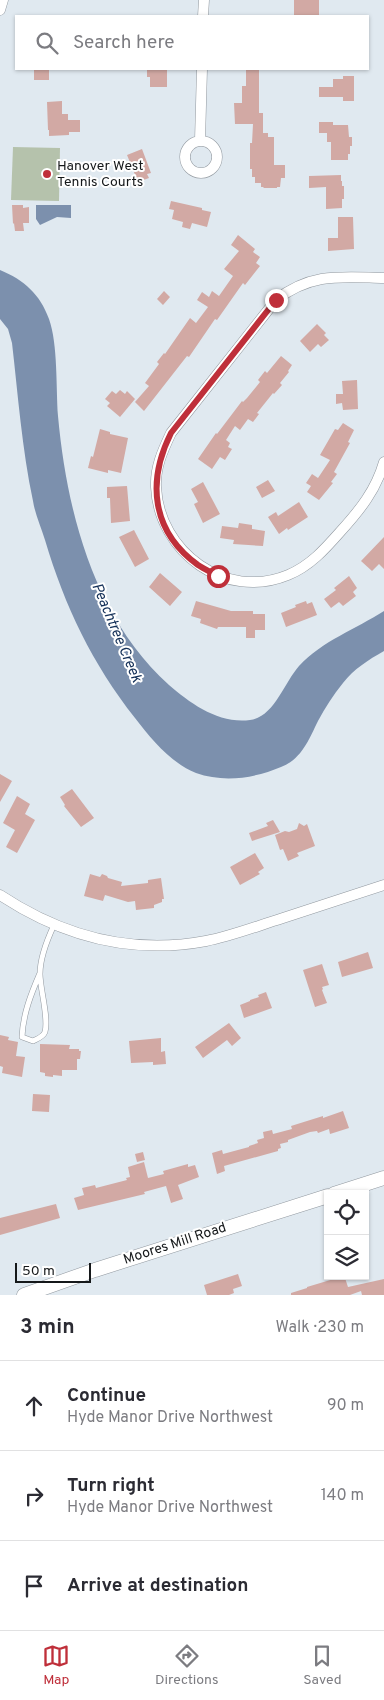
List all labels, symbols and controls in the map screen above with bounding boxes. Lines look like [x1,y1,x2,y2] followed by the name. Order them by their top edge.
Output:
[15,15,369,70] search box
[33,29,61,57] icon: search
[73,31,175,55] text: Search here
[57,158,144,191] place label: Hanover West Tennis Courts
[41,168,53,180] marker: Hanover West Tennis Courts
[265,289,288,312] route end
[207,565,230,588] route start
[87,581,146,686] water label: Peachtree Creek
[324,1190,369,1280] map controls
[324,1190,369,1235] button: locate
[121,1219,229,1269] street label: Moores Mill Road
[324,1235,369,1280] button: layers
[15,1260,91,1283] scale bar
[22,1263,55,1280] text: 50 m
[20,1314,75,1341] text: 3 min
[275,1318,364,1338] text: Walk · 230 m
[67,1384,146,1408] text: Continue
[20,1392,48,1420] icon: ahead
[327,1396,364,1416] text: 90 m
[67,1408,273,1428] text: Hyde Manor Drive Northwest
[67,1474,155,1498] text: Turn right
[20,1482,48,1510] icon: right
[321,1486,364,1506] text: 140 m
[67,1498,273,1518] text: Hyde Manor Drive Northwest
[20,1572,48,1600] icon: arrive
[67,1574,248,1598] text: Arrive at destination
[42,1642,70,1689] tab: Map
[155,1642,219,1689] tab: Directions
[303,1642,342,1689] tab: Saved

